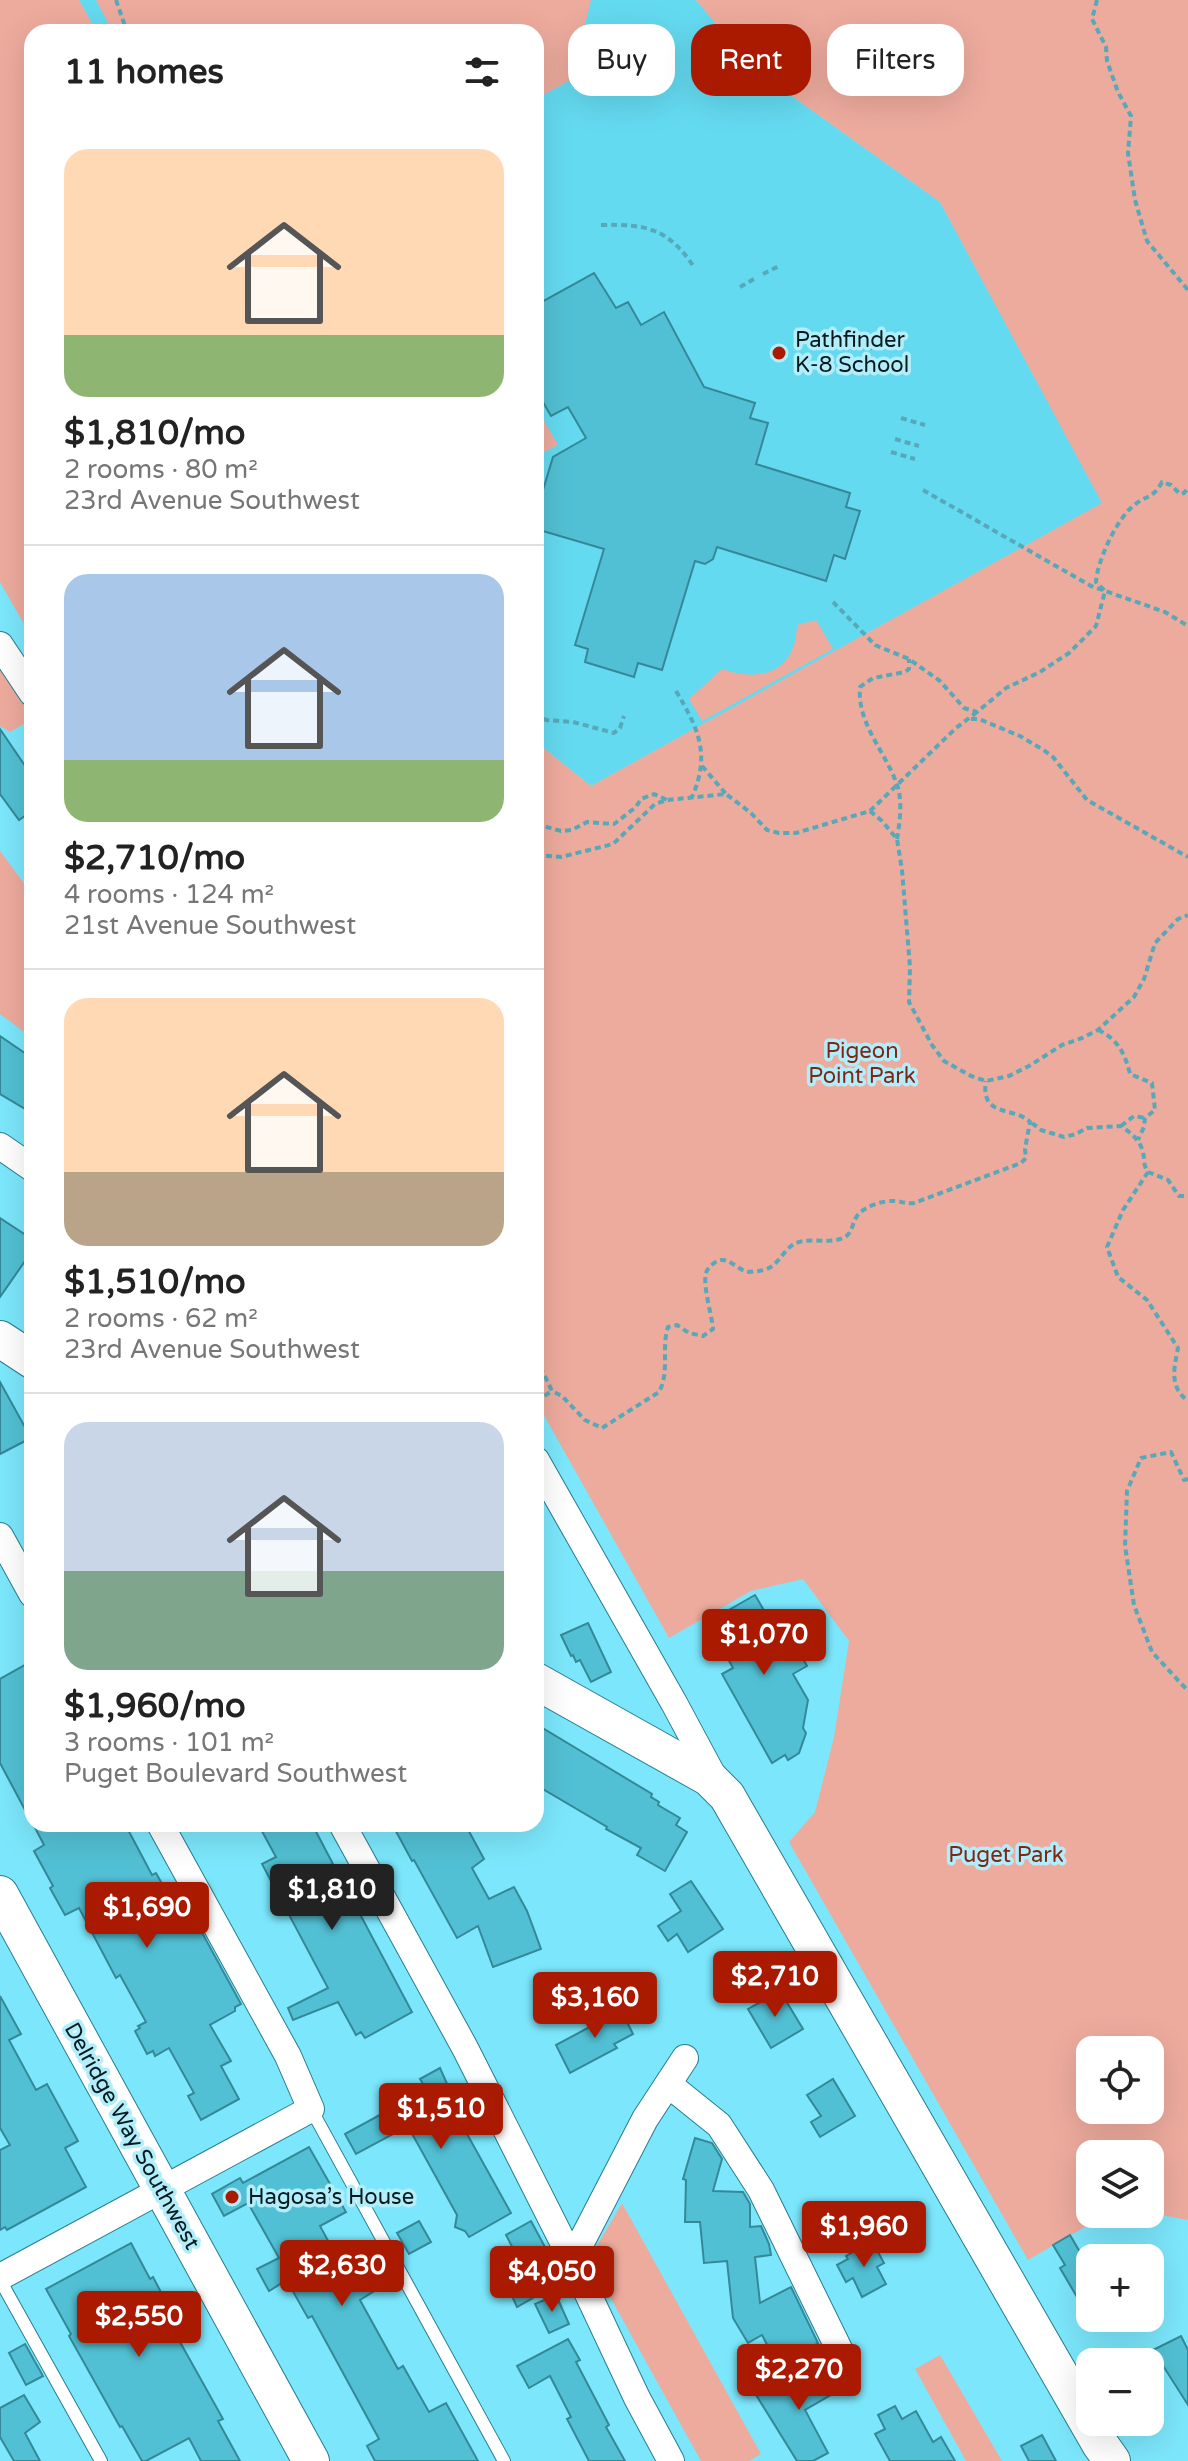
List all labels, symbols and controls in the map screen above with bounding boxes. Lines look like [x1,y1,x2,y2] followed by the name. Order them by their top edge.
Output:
[568,24,675,96] chip: Buy
[691,24,811,96] chip: Rent
[827,24,964,96] chip: Filters
[460,50,504,94] icon: filters
[64,52,224,93] text: 11 homes
[212,201,356,345] icon: home
[795,327,909,378] place label: Pathfinder K-8 School
[770,344,788,362] marker: Pathfinder K-8 School
[64,413,245,454] text: $1,810/mo
[64,454,258,485] text: 2 rooms · 80 m²
[64,485,360,516] text: 23rd Avenue Southwest
[212,626,356,770] icon: home
[64,838,245,879] text: $2,710/mo
[64,879,274,910] text: 4 rooms · 124 m²
[64,910,356,941] text: 21st Avenue Southwest
[808,1038,916,1089] park label: Pigeon Point Park
[212,1050,356,1194] icon: home
[64,1262,246,1303] text: $1,510/mo
[64,1303,258,1334] text: 2 rooms · 62 m²
[64,1334,360,1365] text: 23rd Avenue Southwest
[212,1474,356,1618] icon: home
[699,1609,829,1677] pin: $1,070
[720,1619,808,1650] text: $1,070
[64,1686,246,1727] text: $1,960/mo
[64,1727,274,1758] text: 3 rooms · 101 m²
[64,1758,407,1789] text: Puget Boulevard Southwest
[948,1842,1064,1868] park label: Puget Park
[267,1864,397,1932] pin: $1,810
[288,1874,376,1905] text: $1,810
[82,1882,212,1950] pin: $1,690
[103,1892,191,1923] text: $1,690
[710,1951,840,2019] pin: $2,710
[731,1961,819,1992] text: $2,710
[530,1972,660,2040] pin: $3,160
[551,1982,639,2013] text: $3,160
[59,2018,205,2254] street label: Delridge Way Southwest
[1076,2036,1164,2436] map controls
[1076,2036,1164,2124] button: locate
[376,2083,506,2151] pin: $1,510
[397,2093,485,2124] text: $1,510
[1076,2140,1164,2228] button: layers
[248,2184,414,2210] place label: Hagosa’s House
[223,2188,241,2206] marker: Hagosa’s House
[799,2201,929,2269] pin: $1,960
[820,2211,908,2242] text: $1,960
[277,2240,407,2308] pin: $2,630
[1076,2244,1164,2332] button: +
[487,2246,617,2314] pin: $4,050
[298,2250,386,2281] text: $2,630
[508,2256,596,2287] text: $4,050
[74,2291,204,2359] pin: $2,550
[95,2301,183,2332] text: $2,550
[734,2344,864,2412] pin: $2,270
[1076,2348,1164,2436] button: −
[755,2354,843,2385] text: $2,270

